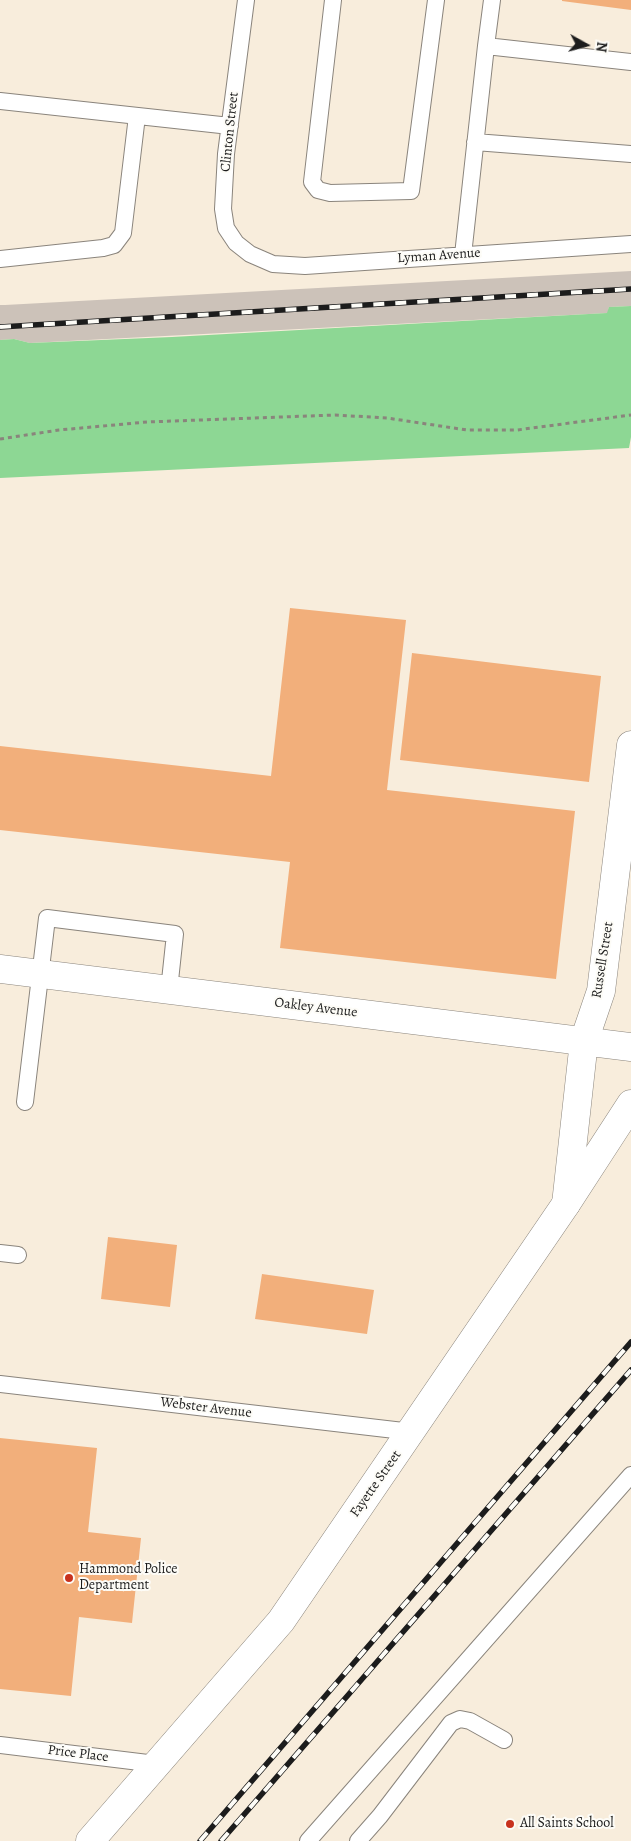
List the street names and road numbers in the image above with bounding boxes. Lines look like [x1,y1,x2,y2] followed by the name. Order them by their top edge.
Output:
[217,91,243,173] street label: Clinton Street
[397,245,481,267] street label: Lyman Avenue
[589,921,617,999] street label: Russell Street
[274,995,358,1021] street label: Oakley Avenue
[159,1394,253,1422] street label: Webster Avenue
[347,1447,405,1521] street label: Fayette Street
[47,1742,109,1766] street label: Price Place

